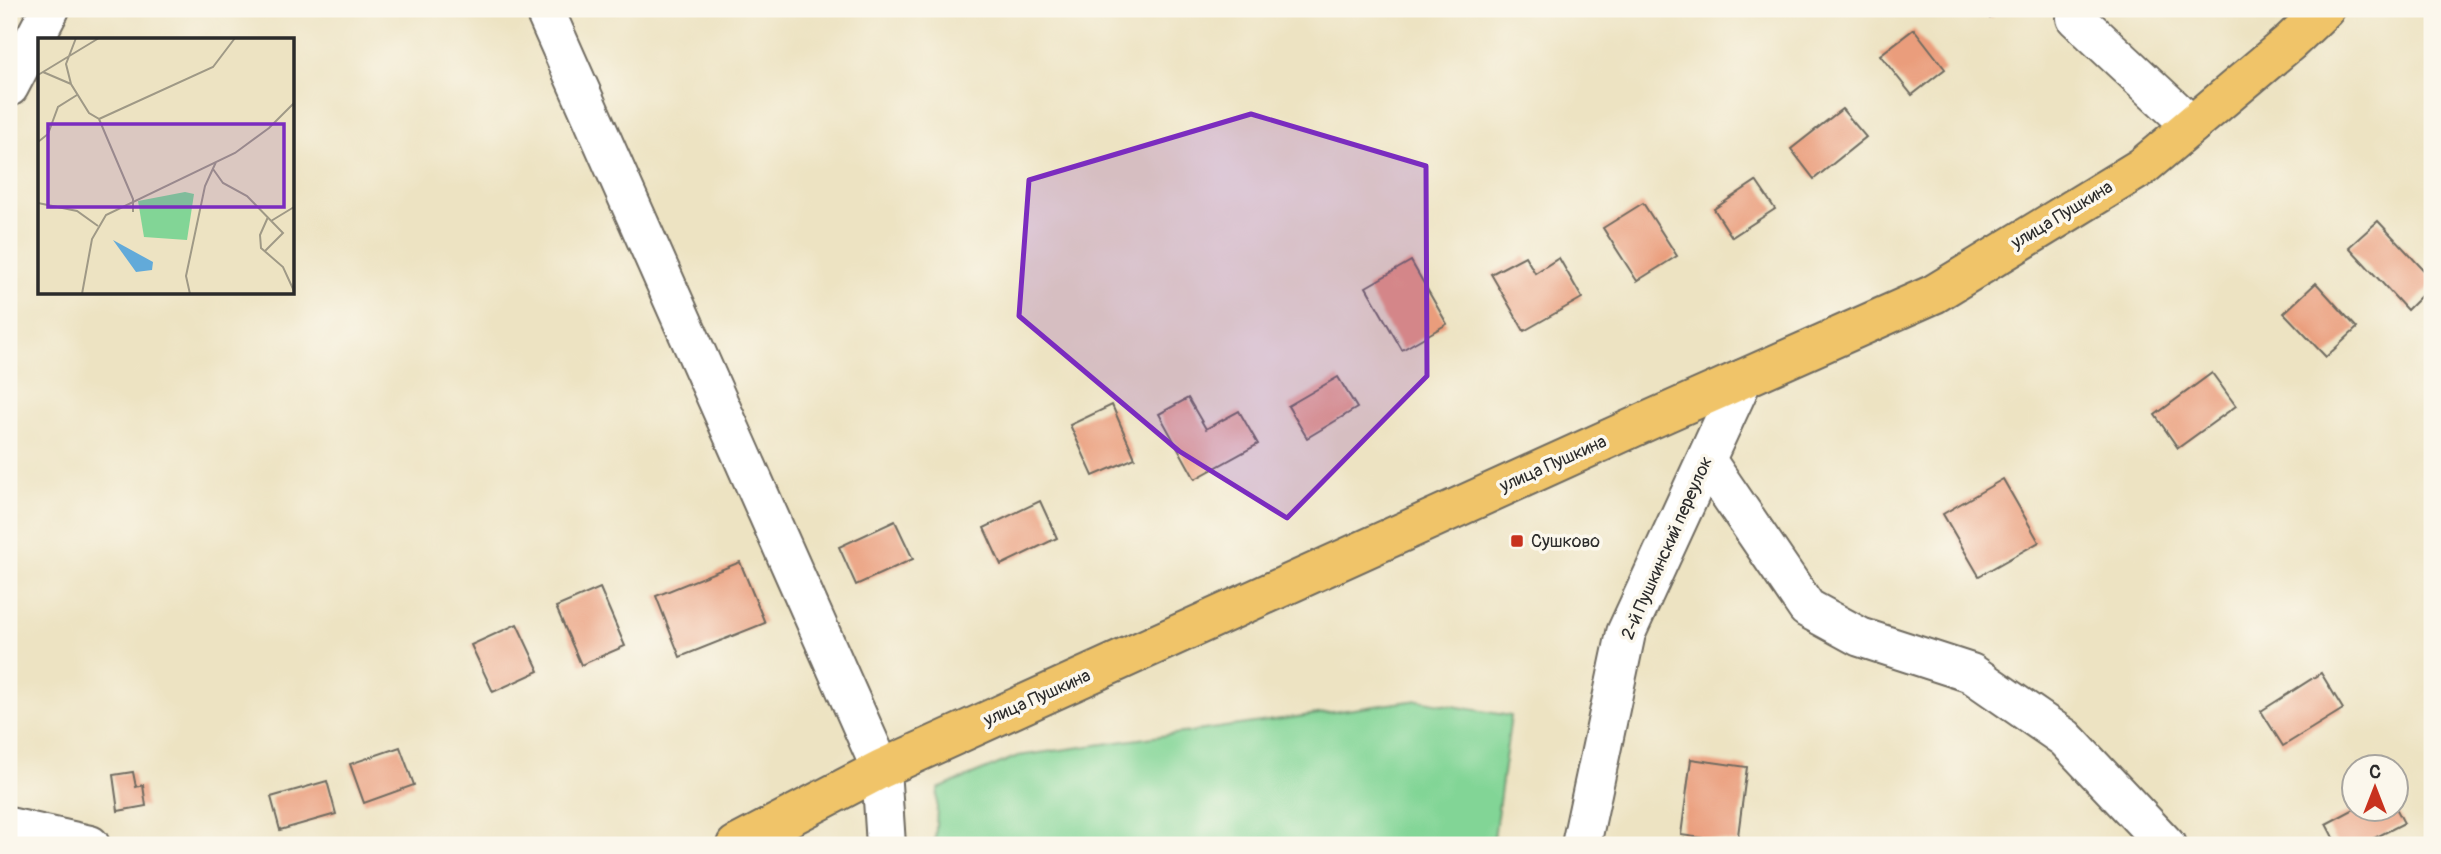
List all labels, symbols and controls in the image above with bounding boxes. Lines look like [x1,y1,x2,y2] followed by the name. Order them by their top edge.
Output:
[38,38,294,294] inset map
[2006,176,2117,255] street label: улица Пушкина
[1495,430,1610,498] street label: улица Пушкина
[1616,453,1718,643] street label: 2-й Пушкинский переулок
[1531,530,1600,553] place label: Сушково
[1509,533,1525,549] marker: Сушково
[979,664,1094,732] street label: улица Пушкина
[2340,752,2410,822] north arrow
[2369,760,2381,784] text: С

